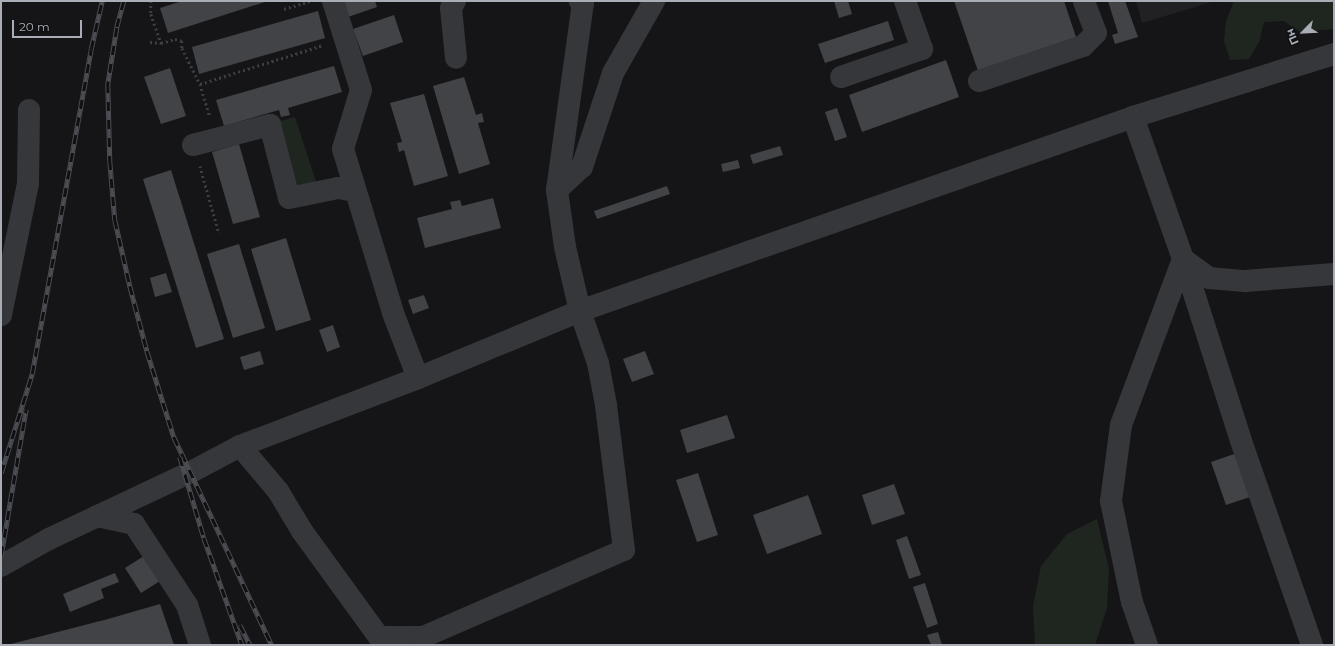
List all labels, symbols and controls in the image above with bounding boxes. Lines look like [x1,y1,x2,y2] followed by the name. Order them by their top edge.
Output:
[14,12,84,38] scale bar
[1283,12,1323,52] north arrow
[19,19,50,34] text: 20 m
[1282,26,1302,47] text: Пн

